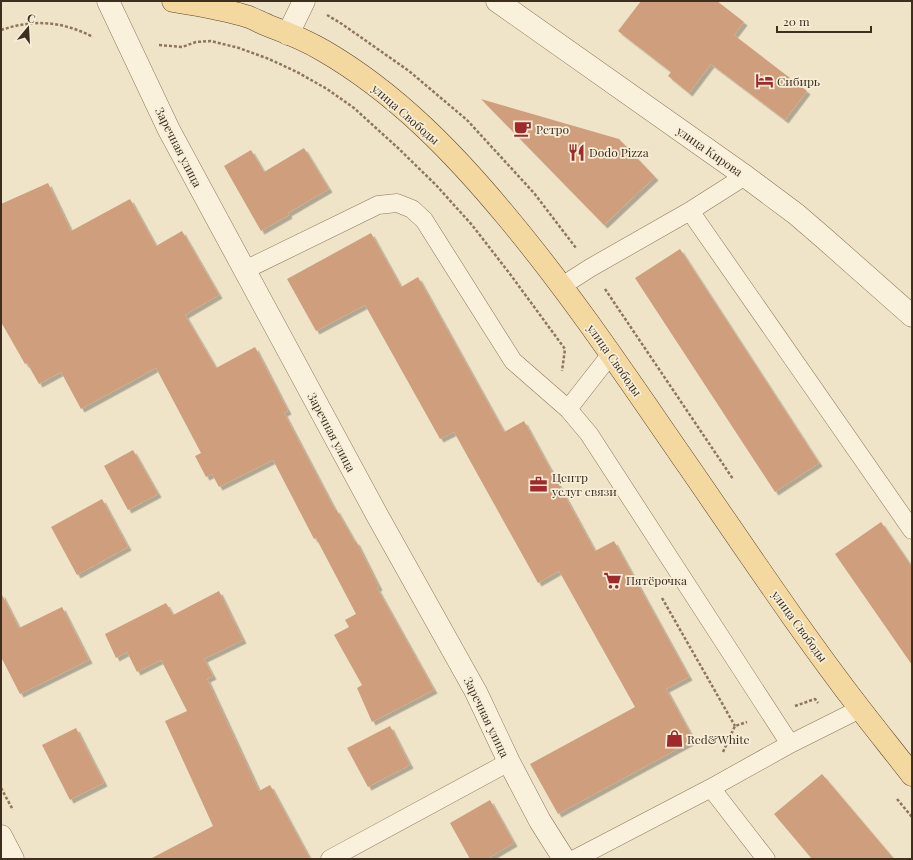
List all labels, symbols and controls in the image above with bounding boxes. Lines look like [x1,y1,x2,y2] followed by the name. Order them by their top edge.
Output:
[8,8,48,48] north arrow
[777,8,871,34] scale bar
[25,10,37,26] text: С
[783,13,810,29] text: 20 m
[754,71,774,91] hotel icon: Сибирь
[777,73,820,89] place label: Сибирь
[368,80,443,148] street label: улица Свободы
[152,104,206,190] street label: Заречная улица
[513,119,533,139] cafe icon: Ретро
[536,121,570,137] place label: Ретро
[673,122,746,180] street label: улица Кирова
[566,142,586,162] restaurant icon: Dodo Pizza
[589,144,649,160] place label: Dodo Pizza
[584,320,646,399] street label: улица Свободы
[304,390,360,474] street label: Заречная улица
[551,469,617,499] place label: Центр услуг связи
[529,474,549,494] office icon: Центр услуг связи
[603,570,623,590] supermarket icon: Пятёрочка
[626,572,687,588] place label: Пятёрочка
[768,586,831,665] street label: улица Свободы
[461,674,513,760] street label: Заречная улица
[664,729,684,749] shop icon: Red&White
[687,731,750,747] place label: Red&White

